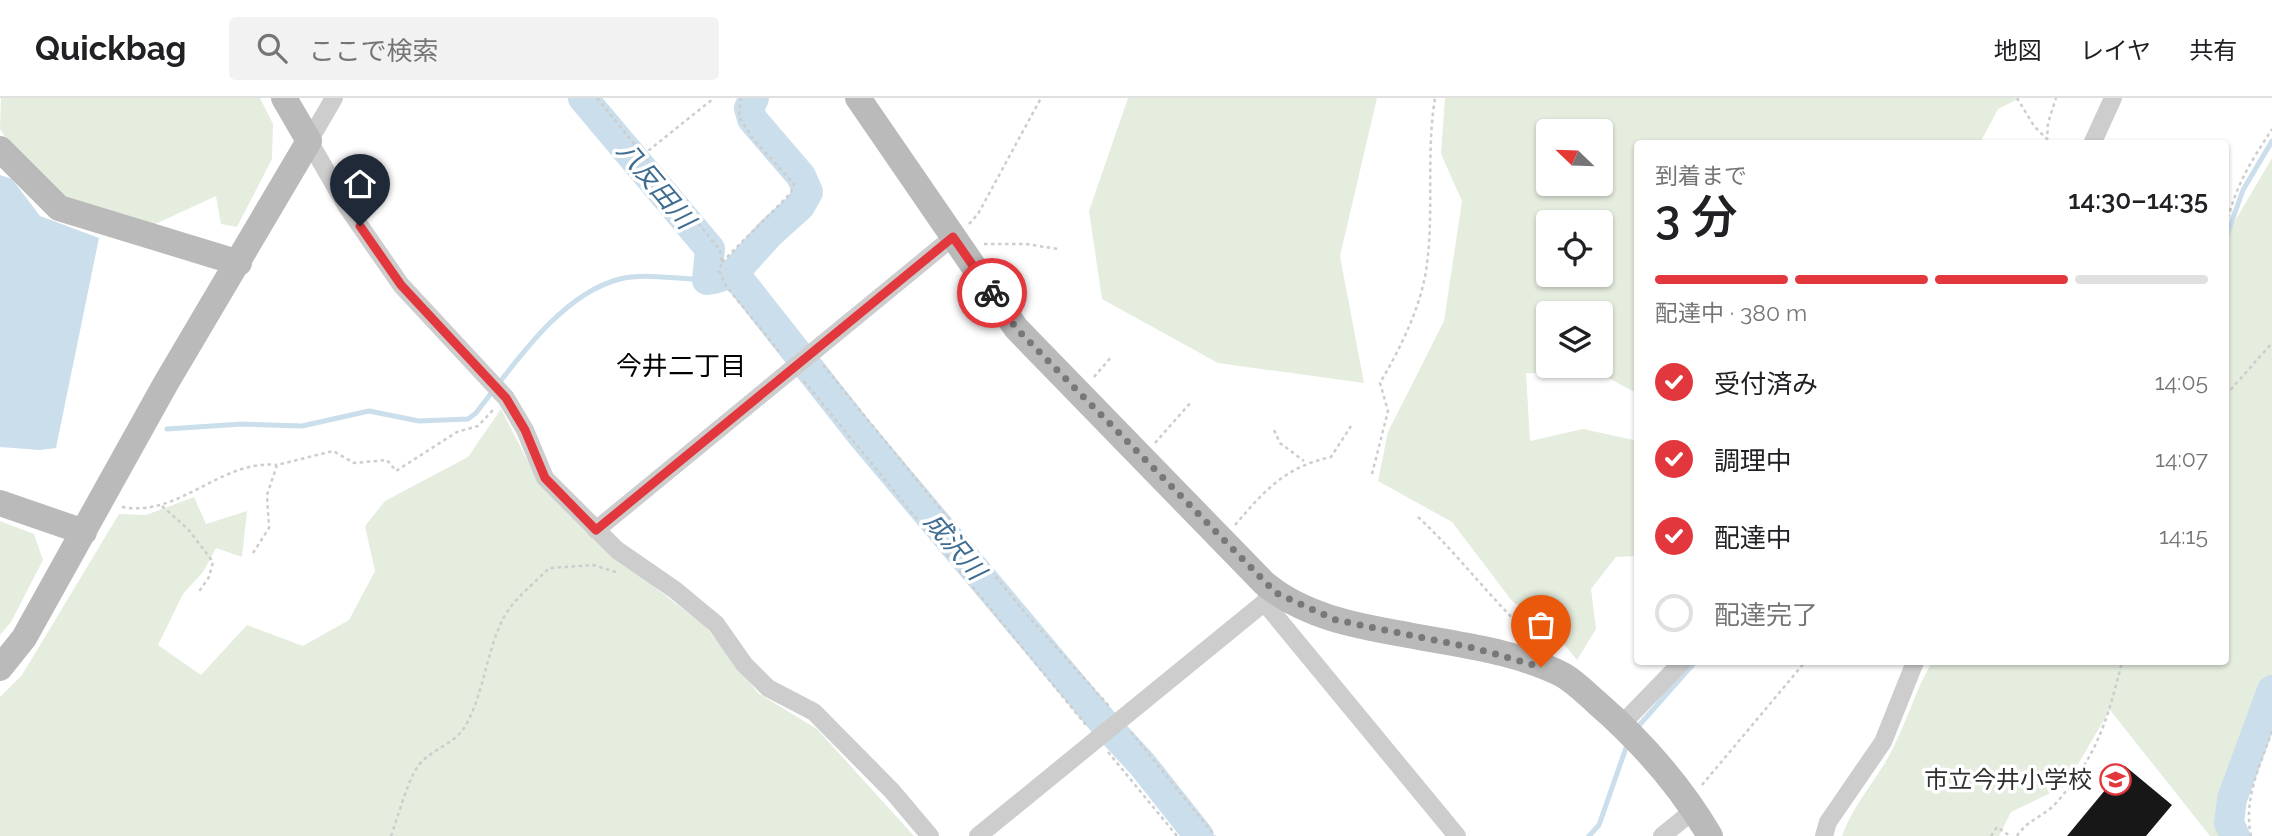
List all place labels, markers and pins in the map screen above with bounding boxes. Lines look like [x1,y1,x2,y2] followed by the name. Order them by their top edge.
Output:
[330,154,390,226] pin
[1511,595,1571,667] pin
[2098,762,2132,796] school or university icon: 市立今井小学校
[1924,765,2092,794] place label: 市立今井小学校

